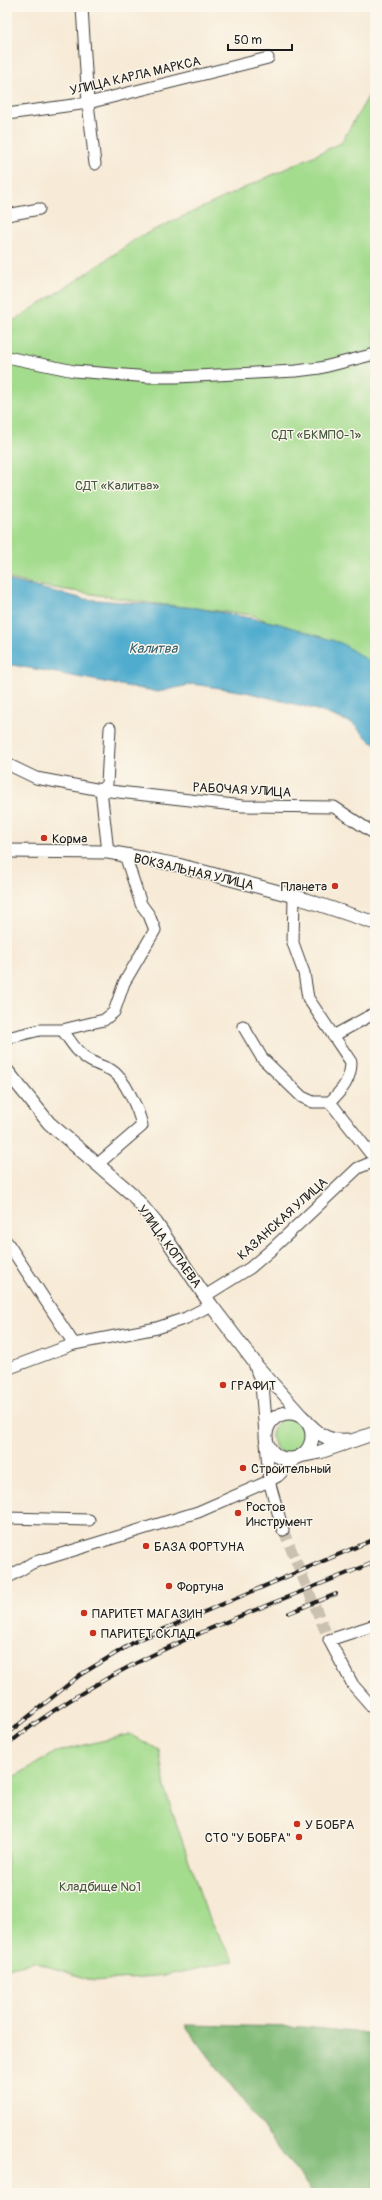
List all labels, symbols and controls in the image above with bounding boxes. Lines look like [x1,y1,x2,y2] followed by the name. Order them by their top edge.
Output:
[228,26,292,52] scale bar
[234,33,262,48] text: 50 m
[68,53,203,99] street label: УЛИЦА КАРЛА МАРКСА
[271,427,362,443] park label: СДТ «БКМПО-1»
[75,478,159,494] park label: СДТ «Калитва»
[129,640,179,657] water label: Калитва
[192,779,292,801] street label: РАБОЧАЯ УЛИЦА
[52,831,87,847] place label: Корма
[39,833,49,843] marker: Корма
[132,850,256,894] street label: ВОКЗАЛЬНАЯ УЛИЦА
[281,879,327,895] place label: Планета
[330,881,340,891] marker: Планета
[234,1174,331,1263] street label: КАЗАНСКАЯ УЛИЦА
[134,1202,205,1292] street label: УЛИЦА КОПАЕВА
[231,1378,276,1394] place label: ГРАФИТ
[218,1380,228,1390] marker: ГРАФИТ
[251,1461,331,1477] place label: Строительный
[238,1463,248,1473] marker: Строительный
[246,1499,313,1530] place label: Ростов Инструмент
[233,1508,243,1518] marker: Ростов Инструмент
[154,1539,245,1555] place label: БАЗА ФОРТУНА
[141,1541,151,1551] marker: БАЗА ФОРТУНА
[177,1579,223,1595] place label: Фортуна
[164,1581,174,1591] marker: Фортуна
[92,1606,203,1622] place label: ПАРИТЕТ МАГАЗИН
[79,1608,89,1618] marker: ПАРИТЕТ МАГАЗИН
[101,1626,195,1642] place label: ПАРИТЕТ СКЛАД
[88,1628,98,1638] marker: ПАРИТЕТ СКЛАД
[305,1817,355,1833] place label: У БОБРА
[292,1819,302,1829] marker: У БОБРА
[205,1830,291,1846] place label: СТО "У БОБРА"
[294,1832,304,1842] marker: СТО "У БОБРА"
[59,1879,141,1895] park label: Кладбище №1

